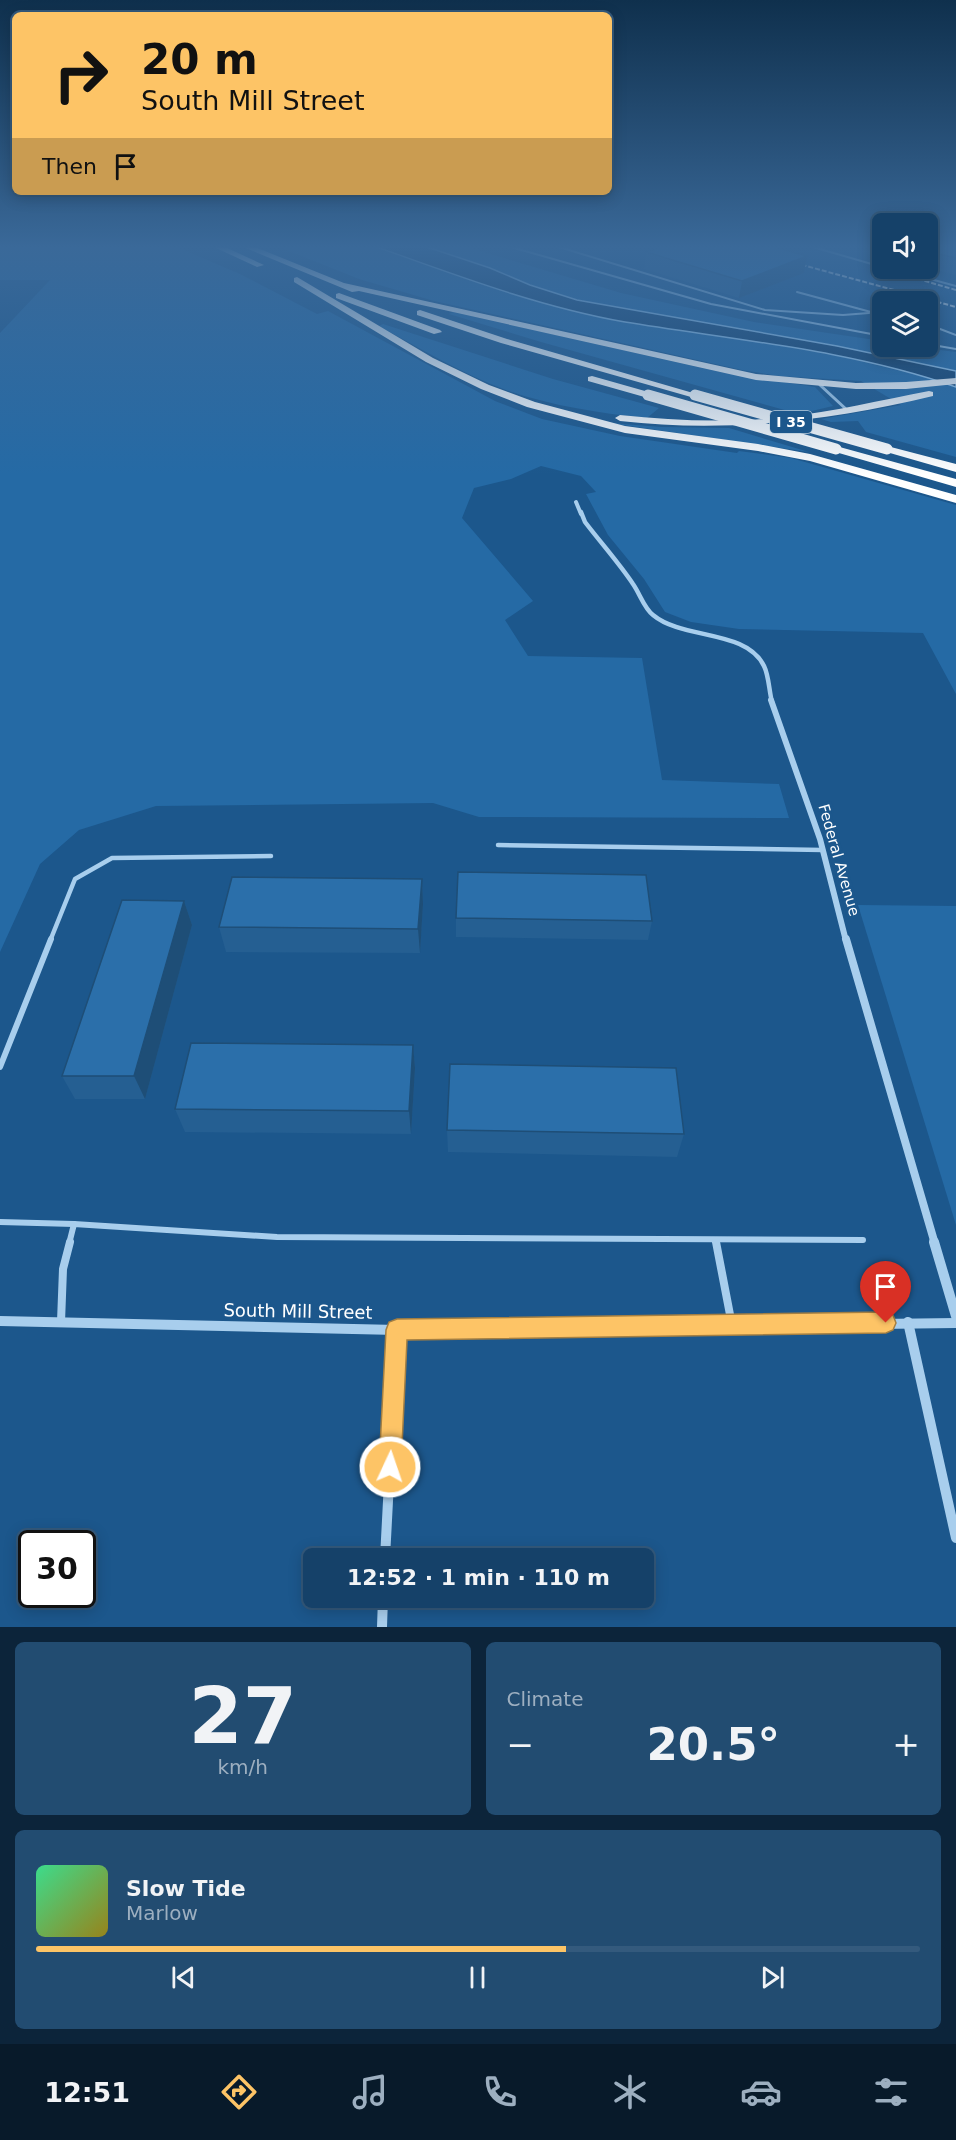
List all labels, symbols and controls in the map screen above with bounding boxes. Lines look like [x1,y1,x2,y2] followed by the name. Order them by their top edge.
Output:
[141,35,258,84] text: 20 m
[42,36,120,114] icon: right
[141,85,364,116] text: South Mill Street
[109,150,142,183] icon: arrive
[42,154,97,179] text: Then
[872,213,938,357] map controls
[872,213,938,279] button: sound
[872,291,938,357] button: layers
[770,411,812,433] road number: I 35
[814,802,864,918] street label: Federal Avenue
[860,1261,911,1323] pin
[869,1270,902,1303] icon: arrive
[223,1299,373,1323] street label: South Mill Street
[358,1435,422,1499] position arrow
[18,1530,96,1608] speed limit sign: 30
[347,1565,610,1590] text: 12:52 · 1 min · 110 m
[188,1671,297,1761] text: 27
[507,1687,583,1711] text: Climate
[646,1718,780,1771] text: 20.5°
[507,1725,534,1764] text: −
[892,1725,920,1764] text: +
[218,1755,268,1779] text: km/h
[126,1876,246,1901] text: Slow Tide
[126,1901,198,1925] text: Marlow
[167,1961,200,1994] icon: previous
[461,1961,494,1994] icon: pause
[756,1961,789,1994] icon: next
[218,2071,260,2113] icon: directions
[349,2071,391,2113] icon: music
[479,2071,521,2113] icon: phone
[609,2071,651,2113] icon: climate
[740,2071,782,2113] icon: car
[870,2071,912,2113] icon: filters
[44,2077,130,2108] text: 12:51

